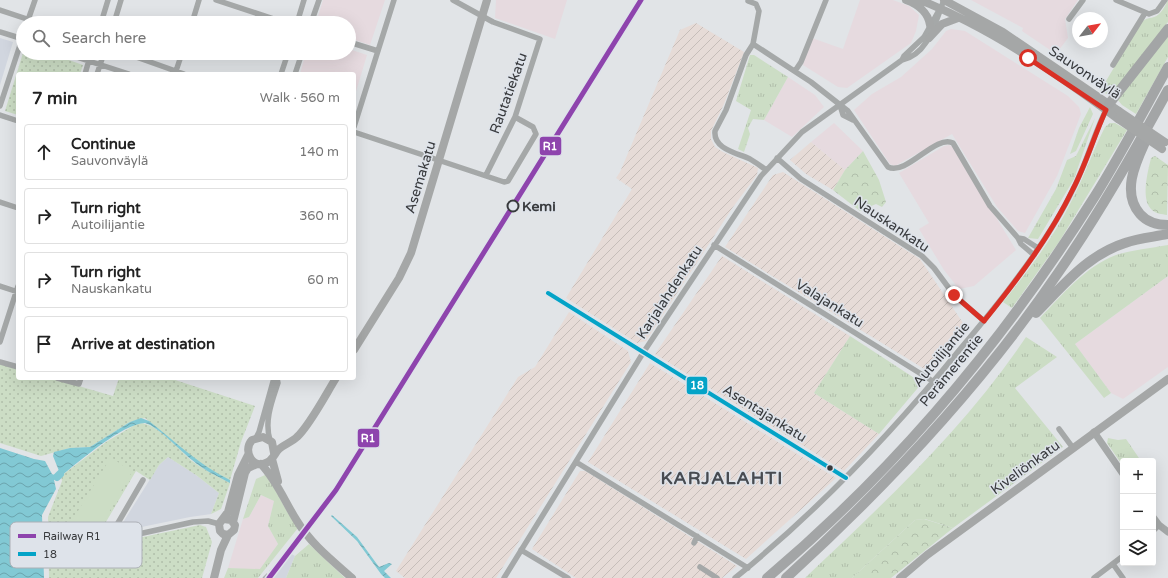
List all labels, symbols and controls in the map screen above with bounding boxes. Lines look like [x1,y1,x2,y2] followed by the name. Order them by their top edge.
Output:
[1072,12,1108,48] north arrow
[16,16,356,60] search box
[30,27,52,49] icon: search
[62,29,146,47] text: Search here
[1045,42,1124,103] street label: Sauvonväylä
[1019,49,1037,67] route start
[486,50,531,136] street label: Rautatiekatu
[32,88,77,109] text: 7 min
[260,90,340,106] text: Walk · 560 m
[71,135,135,153] text: Continue
[539,136,562,156] line badge: R1
[401,139,440,215] street label: Asemakatu
[543,140,557,153] text: R1
[33,141,55,163] icon: ahead
[299,144,339,160] text: 140 m
[71,153,148,169] text: Sauvonväylä
[851,193,933,256] street label: Nauskankatu
[522,198,556,215] place label: Kemi
[71,199,141,217] text: Turn right
[506,199,520,213] marker: Kemi
[33,205,55,227] icon: right
[299,208,339,224] text: 360 m
[71,217,145,233] text: Autoilijantie
[633,242,706,342] street label: Karjalahdenkatu
[71,263,141,281] text: Turn right
[33,269,55,291] icon: right
[307,272,339,288] text: 60 m
[793,276,867,331] street label: Valajankatu
[71,281,152,297] text: Nauskankatu
[945,286,963,304] route end
[909,318,974,390] street label: Autoilijantie
[916,331,987,410] street label: Perämerentie
[33,333,55,355] icon: arrive
[71,335,215,353] text: Arrive at destination
[686,376,708,395] line badge: 18
[690,379,704,392] text: 18
[720,381,810,446] street label: Asentajankatu
[357,428,380,448] line badge: R1
[361,432,375,445] text: R1
[987,437,1063,498] street label: Kiveliönkatu
[1120,458,1156,566] map controls
[1120,458,1156,494] button: +
[825,463,835,473] unlabelled marker
[661,467,783,489] district label: KARJALAHTI
[1120,494,1156,530] button: −
[10,522,142,568] legend
[43,530,101,543] text: Railway R1
[1120,530,1156,566] button: layers
[43,548,57,561] text: 18

